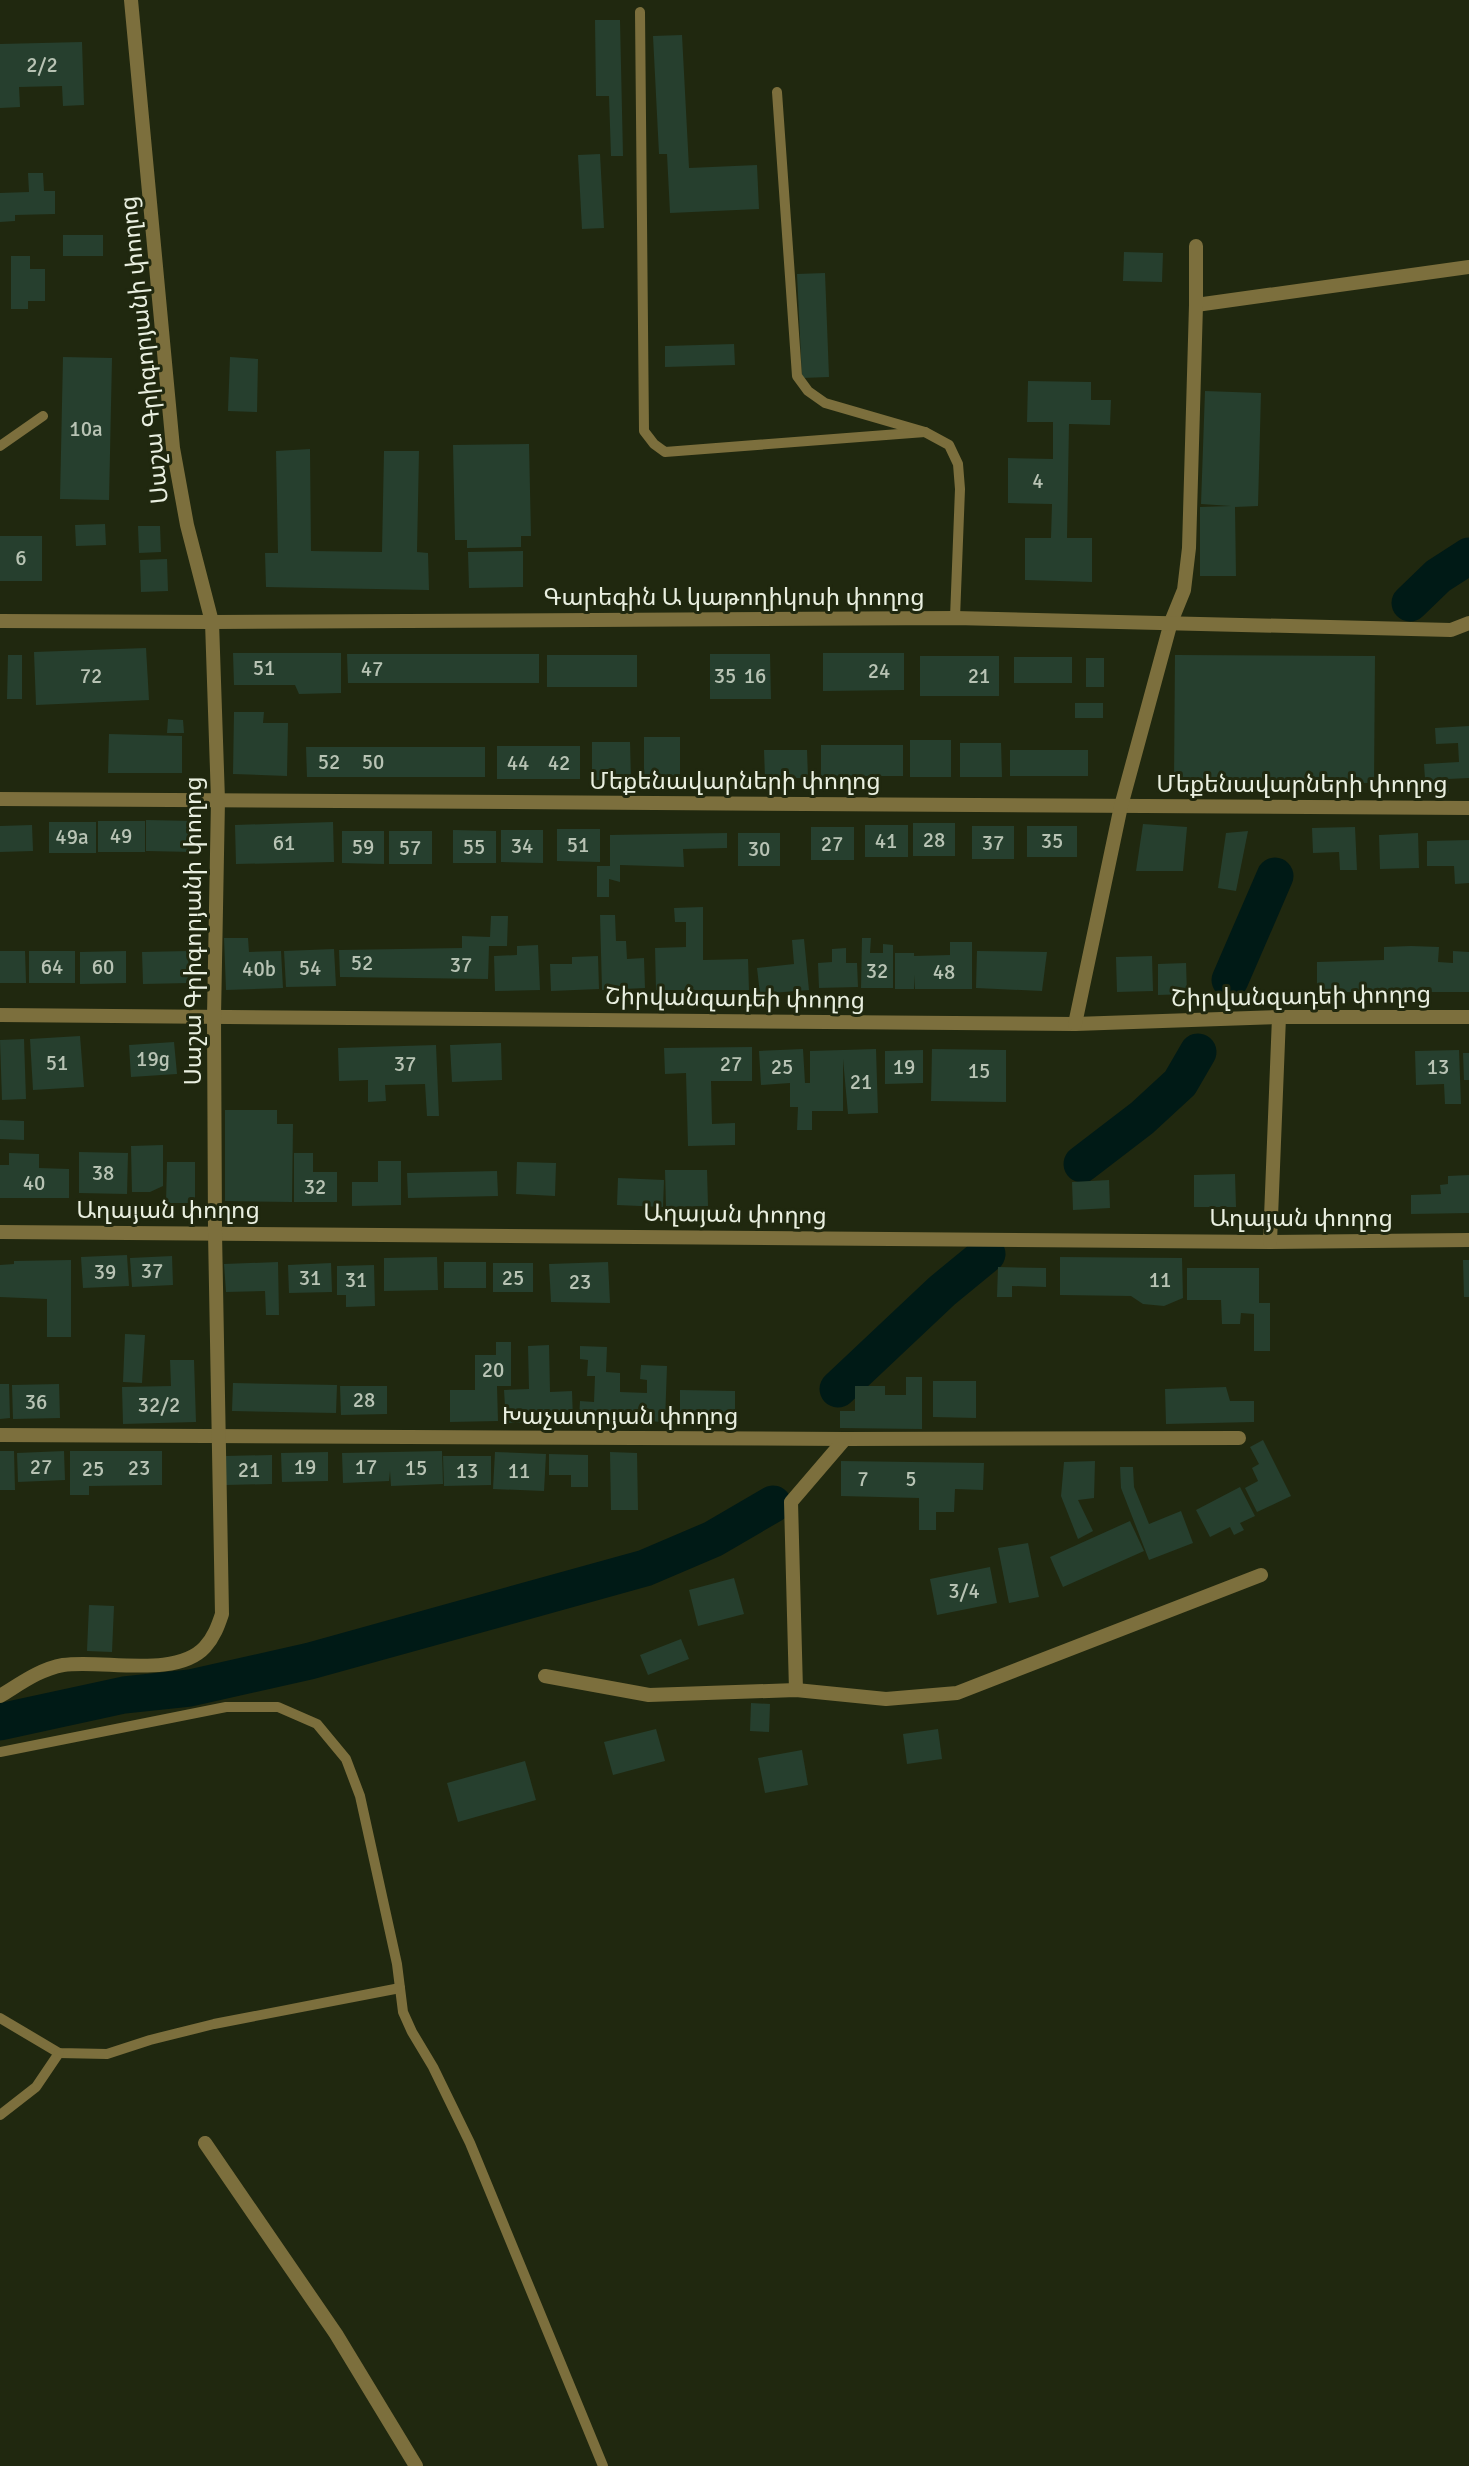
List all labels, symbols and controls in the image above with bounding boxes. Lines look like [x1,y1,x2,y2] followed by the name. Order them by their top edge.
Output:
[26,52,58,78] house number: 2/2
[113,195,175,505] street label: Սաշա Գրիգորյանի փողոց
[69,416,103,442] house number: 10a
[1032,468,1044,494] house number: 4
[15,545,27,571] house number: 6
[543,582,925,612] street label: Գարեգին Ա կաթողիկոսի փողոց
[253,655,275,681] house number: 51
[361,656,383,682] house number: 47
[868,658,890,684] house number: 24
[80,663,102,689] house number: 72
[714,663,736,689] house number: 35
[744,663,766,689] house number: 16
[968,663,990,689] house number: 21
[318,749,340,775] house number: 52
[362,749,384,775] house number: 50
[507,750,529,776] house number: 44
[548,750,570,776] house number: 42
[589,766,881,796] street label: Մեքենավարների փողոց
[1156,769,1448,799] street label: Մեքենավարների փողոց
[178,776,208,1086] street label: Սաշա Գրիգորյանի փողոց
[110,823,132,849] house number: 49
[55,824,89,850] house number: 49a
[923,827,945,853] house number: 28
[875,828,897,854] house number: 41
[1041,828,1063,854] house number: 35
[273,830,295,856] house number: 61
[982,830,1004,856] house number: 37
[821,831,843,857] house number: 27
[567,832,589,858] house number: 51
[511,833,533,859] house number: 34
[352,834,374,860] house number: 59
[463,834,485,860] house number: 55
[399,835,421,861] house number: 57
[748,836,770,862] house number: 30
[351,950,373,976] house number: 52
[450,952,472,978] house number: 37
[41,954,63,980] house number: 64
[92,954,114,980] house number: 60
[299,955,321,981] house number: 54
[242,956,276,982] house number: 40b
[866,958,888,984] house number: 32
[933,959,955,985] house number: 48
[1171,979,1431,1013] street label: Շիրվանզադեի փողոց
[605,981,865,1015] street label: Շիրվանզադեի փողոց
[136,1046,170,1072] house number: 19g
[46,1050,68,1076] house number: 51
[394,1051,416,1077] house number: 37
[720,1051,742,1077] house number: 27
[771,1054,793,1080] house number: 25
[893,1054,915,1080] house number: 19
[1427,1054,1449,1080] house number: 13
[968,1058,990,1084] house number: 15
[850,1069,872,1095] house number: 21
[92,1160,114,1186] house number: 38
[23,1170,45,1196] house number: 40
[304,1174,326,1200] house number: 32
[76,1195,260,1225] street label: Աղայան փողոց
[643,1197,827,1231] street label: Աղայան փողոց
[1209,1203,1393,1233] street label: Աղայան փողոց
[141,1258,163,1284] house number: 37
[94,1259,116,1285] house number: 39
[299,1265,321,1291] house number: 31
[502,1265,524,1291] house number: 25
[345,1267,367,1293] house number: 31
[1149,1267,1171,1293] house number: 11
[569,1269,591,1295] house number: 23
[482,1357,504,1383] house number: 20
[353,1387,375,1413] house number: 28
[25,1389,47,1415] house number: 36
[138,1392,180,1418] house number: 32/2
[502,1401,738,1431] street label: Խաչատրյան փողոց
[30,1454,52,1480] house number: 27
[294,1454,316,1480] house number: 19
[355,1454,377,1480] house number: 17
[128,1455,150,1481] house number: 23
[405,1455,427,1481] house number: 15
[82,1456,104,1482] house number: 25
[238,1457,260,1483] house number: 21
[456,1458,478,1484] house number: 13
[508,1458,530,1484] house number: 11
[857,1466,869,1492] house number: 7
[905,1466,917,1492] house number: 5
[948,1578,980,1604] house number: 3/4

